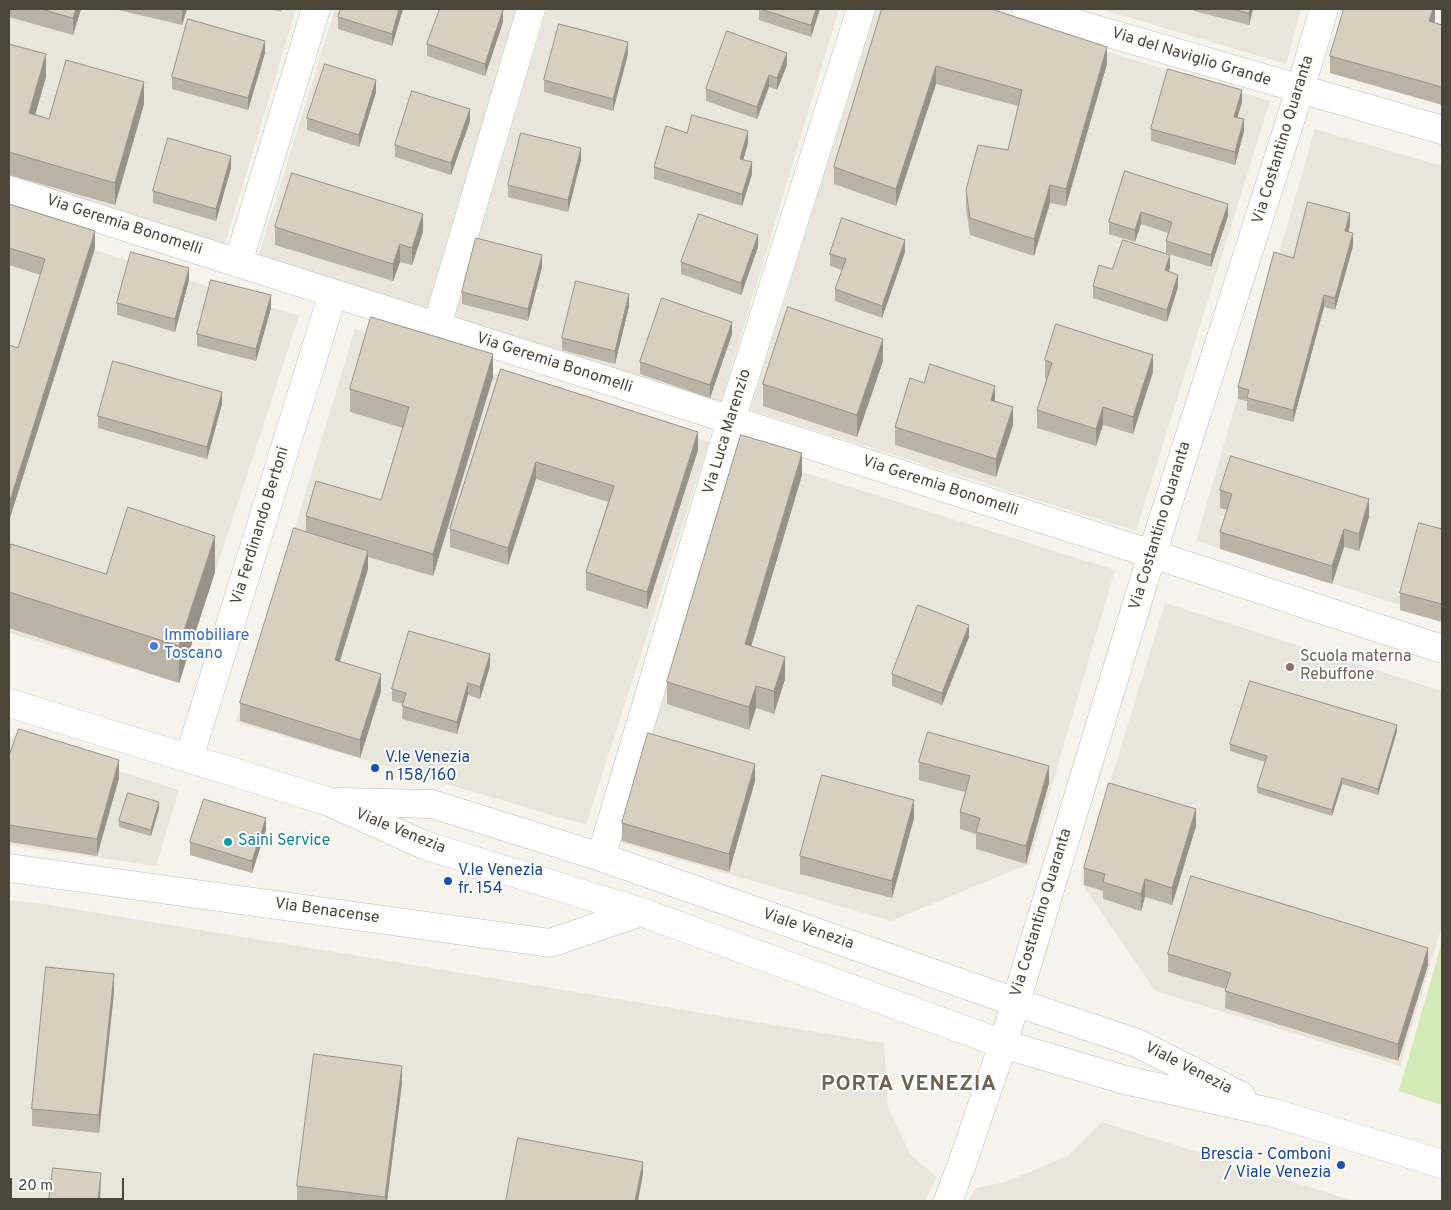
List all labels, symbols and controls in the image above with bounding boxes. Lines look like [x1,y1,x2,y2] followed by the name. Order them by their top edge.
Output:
[1109,25,1273,91] street label: Via del Naviglio Grande
[1249,53,1319,227] street label: Via Costantino Quaranta
[43,192,205,260] street label: Via Geremia Bonomelli
[473,330,635,398] street label: Via Geremia Bonomelli
[700,367,756,497] street label: Via Luca Marenzio
[1126,439,1196,613] street label: Via Costantino Quaranta
[228,445,294,607] street label: Via Ferdinando Bertoni
[859,453,1021,521] street label: Via Geremia Bonomelli
[164,627,249,665] place label: Immobiliare Toscano
[148,640,160,652] marker: Immobiliare Toscano
[1300,648,1411,686] place label: Scuola materna Rebuffone
[1284,661,1296,673] marker: Scuola materna Rebuffone
[385,749,470,787] place label: V.le Venezia n 158/160
[369,762,381,774] marker: V.le Venezia n 158/160
[352,805,448,859] street label: Viale Venezia
[1007,826,1077,1000] street label: Via Costantino Quaranta
[238,832,330,852] place label: Saini Service
[222,836,234,848] marker: Saini Service
[458,862,543,900] place label: V.le Venezia fr. 154
[442,875,454,887] marker: V.le Venezia fr. 154
[273,895,381,929] street label: Via Benacense
[760,905,856,955] street label: Viale Venezia
[1141,1039,1235,1099] street label: Viale Venezia
[819,1073,999,1099] district label: PORTA VENEZIA
[1200,1146,1331,1184] place label: Brescia - Comboni / Viale Venezia
[1335,1159,1347,1171] marker: Brescia - Comboni / Viale Venezia
[12,1168,126,1200] scale bar
[18,1177,53,1196] text: 20 m

